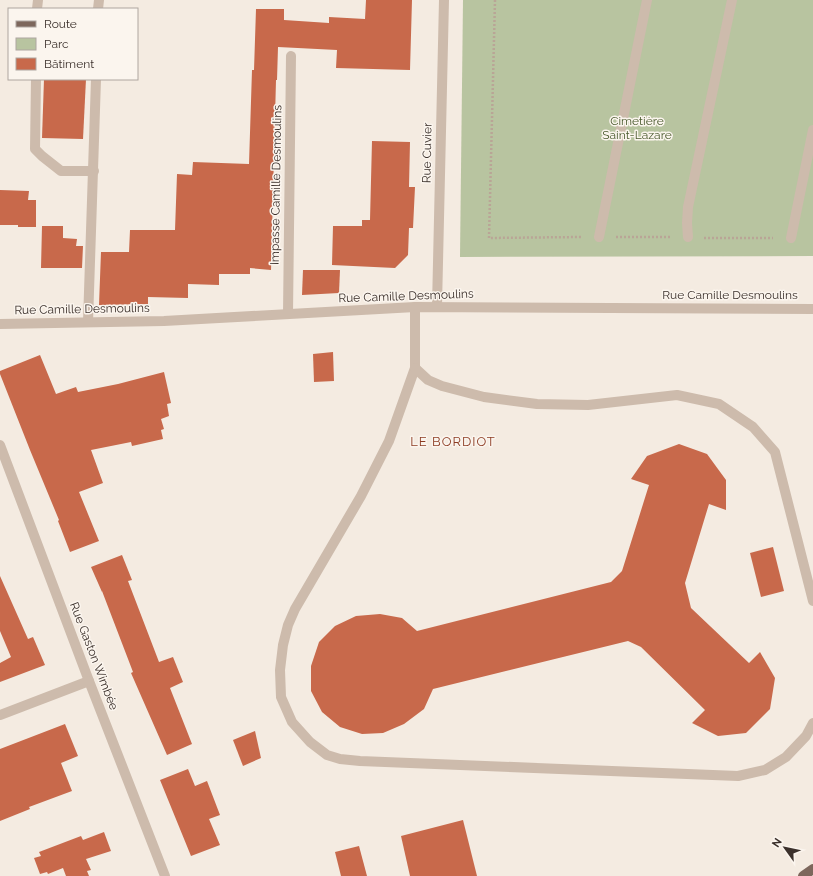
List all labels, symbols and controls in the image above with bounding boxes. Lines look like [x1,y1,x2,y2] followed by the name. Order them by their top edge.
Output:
[8,8,138,80] legend
[44,17,77,31] text: Route
[44,37,69,51] text: Parc
[44,57,94,71] text: Bâtiment
[268,105,284,265] street label: Impasse Camille Desmoulins
[602,114,672,142] park label: Cimetière Saint-Lazare
[419,122,435,183] street label: Rue Cuvier
[338,287,474,305] street label: Rue Camille Desmoulins
[662,288,798,302] street label: Rue Camille Desmoulins
[14,301,150,317] street label: Rue Camille Desmoulins
[410,434,496,449] district label: LE BORDIOT
[67,600,121,712] street label: Rue Gaston Wimbée
[765,828,805,868] north arrow
[769,836,785,850] text: N

